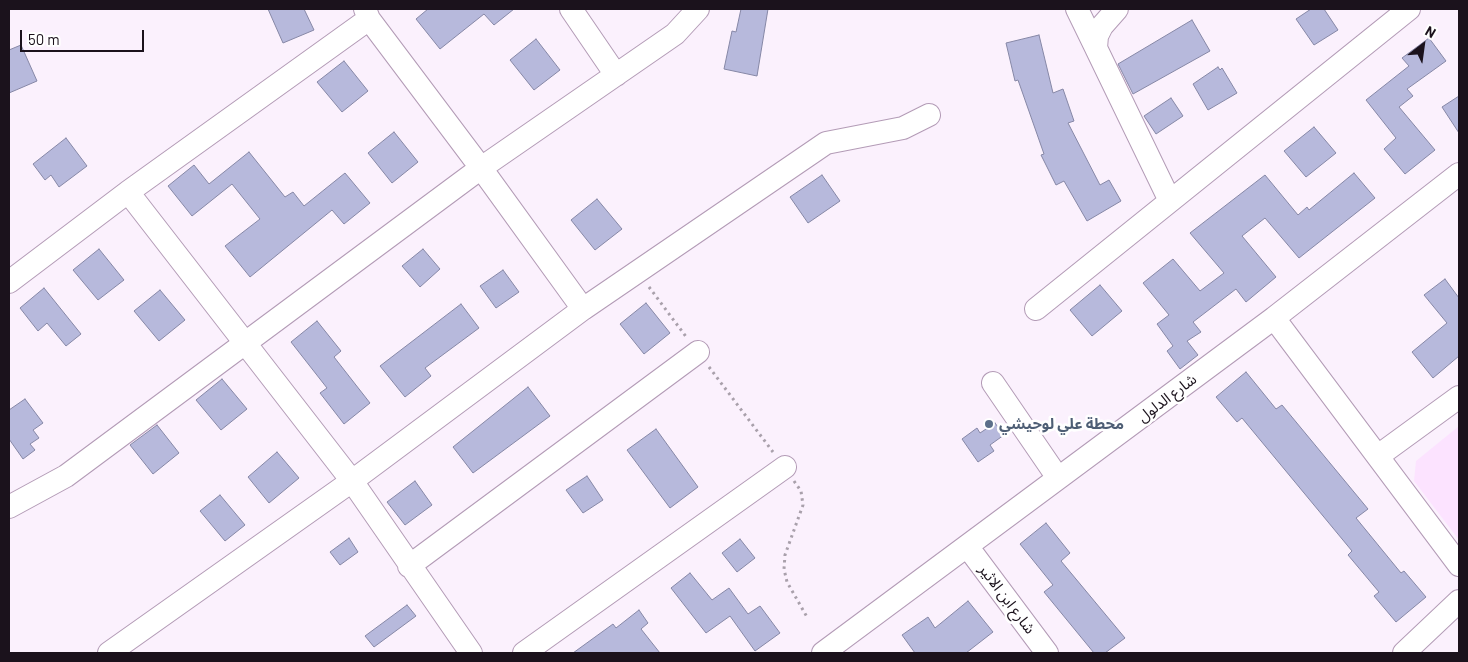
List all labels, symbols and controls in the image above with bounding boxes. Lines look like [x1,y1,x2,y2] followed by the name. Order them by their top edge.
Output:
[22,20,146,52] scale bar
[1398,20,1448,70] north arrow
[1422,22,1439,41] text: N
[28,30,60,48] text: 50 m
[1134,370,1200,426] street label: شارع الدلول
[999,415,1124,433] place label: محطة علي لوحيشي
[983,418,995,430] marker: محطة علي لوحيشي
[975,561,1039,637] street label: شارع ابن الاثير

